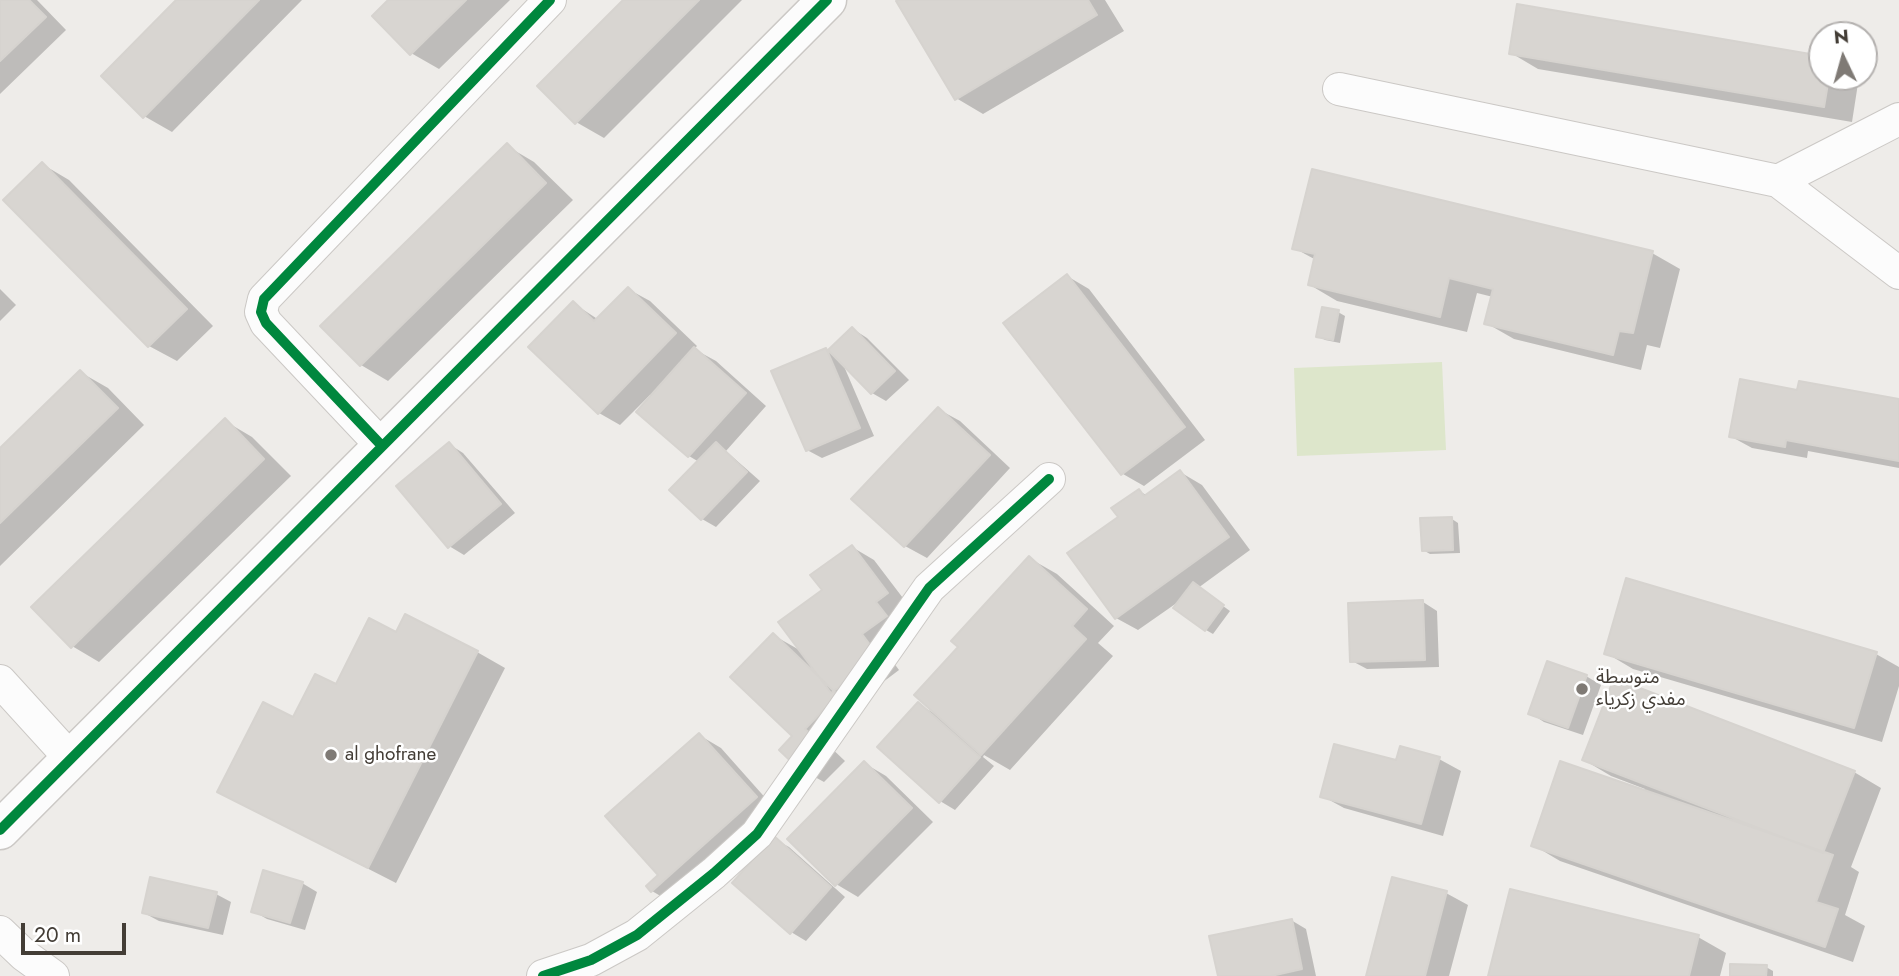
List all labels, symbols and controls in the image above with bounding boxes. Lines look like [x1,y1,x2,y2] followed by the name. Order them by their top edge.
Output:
[1808,21,1878,91] north arrow
[1833,22,1850,51] text: N
[1596,667,1686,711] place label: متوسطة مفدي زكرياء
[1574,681,1590,697] marker: متوسطة مفدي زكرياء
[345,744,436,766] place label: al ghofrane
[323,747,339,763] marker: al ghofrane
[24,909,130,953] scale bar
[34,920,81,950] text: 20 m

